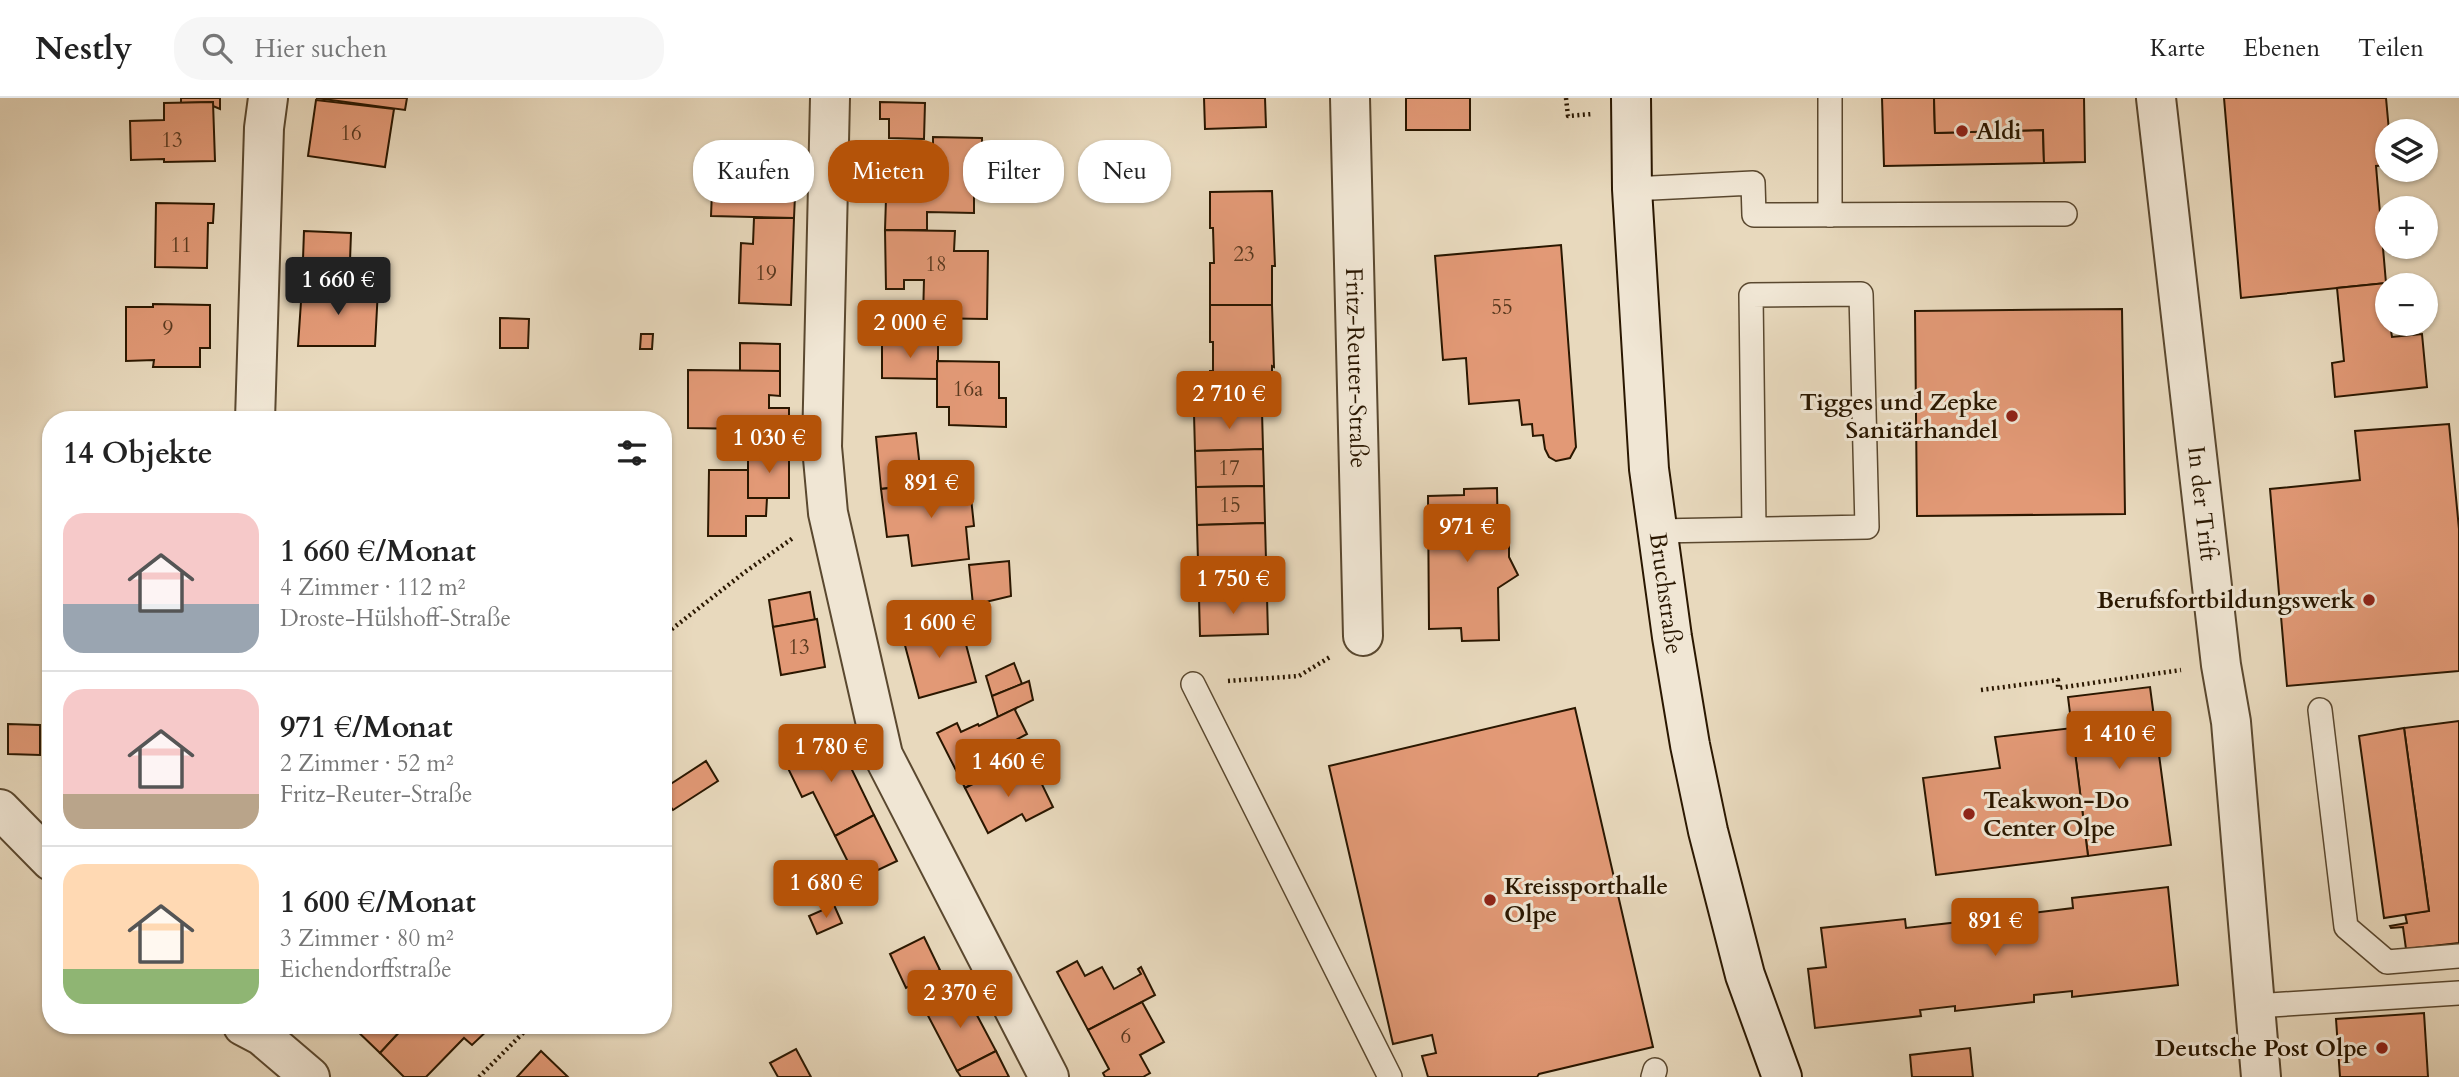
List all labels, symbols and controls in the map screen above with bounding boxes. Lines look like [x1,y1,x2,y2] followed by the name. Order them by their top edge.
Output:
[174,17,664,80] search box
[35,26,132,71] text: Nestly
[198,29,236,67] icon: search
[254,31,387,66] text: Hier suchen
[2150,32,2205,65] text: Karte
[2243,32,2320,65] text: Ebenen
[2358,32,2424,65] text: Teilen
[1976,115,2022,148] place label: Aldi
[340,119,362,148] house number: 16
[2375,119,2438,336] map controls
[2375,119,2438,182] button: layers
[1954,123,1970,139] marker: Aldi
[161,126,183,155] house number: 13
[693,140,814,203] chip: Kaufen
[828,140,949,203] chip: Mieten
[963,140,1064,203] chip: Filter
[1078,140,1171,203] chip: Neu
[2375,196,2438,259] button: +
[170,231,192,260] house number: 11
[1233,240,1255,269] house number: 23
[925,250,947,279] house number: 18
[273,258,403,317] pin: 1 660 €
[755,259,777,288] house number: 19
[301,264,375,295] text: 1 660 €
[1338,267,1375,469] street label: Fritz-Reuter-Straße
[2375,273,2438,336] button: −
[1491,293,1513,322] house number: 55
[845,300,975,360] pin: 2 000 €
[873,307,947,338] text: 2 000 €
[163,314,174,343] house number: 9
[1164,372,1294,431] pin: 2 710 €
[953,375,983,404] house number: 16a
[1192,378,1266,409] text: 2 710 €
[1800,386,1998,447] place label: Tigges und Zepke Sanitärhandel
[2004,408,2020,424] marker: Tigges und Zepke Sanitärhandel
[704,416,834,475] pin: 1 030 €
[732,422,806,453] text: 1 030 €
[63,433,213,474] text: 14 Objekte
[613,434,651,472] icon: filters
[2180,444,2225,563] street label: In der Trift
[1218,454,1240,483] house number: 17
[882,460,980,520] pin: 891 €
[903,467,959,498] text: 891 €
[1219,491,1241,520] house number: 15
[1418,504,1516,564] pin: 971 €
[1439,511,1495,542] text: 971 €
[1641,530,1691,657] street label: Bruchstraße
[280,531,476,572] text: 1 660 €/Monat
[119,541,203,625] icon: home
[1168,556,1298,616] pin: 1 750 €
[1196,563,1270,594] text: 1 750 €
[280,572,465,603] text: 4 Zimmer · 112 m²
[2097,584,2355,617] place label: Berufsfortbildungswerk
[2361,592,2377,608] marker: Berufsfortbildungswerk
[874,601,1004,660] pin: 1 600 €
[280,603,511,634] text: Droste-Hülshoff-Straße
[902,607,976,638] text: 1 600 €
[788,633,810,662] house number: 13
[280,707,452,748] text: 971 €/Monat
[2054,712,2184,771] pin: 1 410 €
[119,717,203,801] icon: home
[2082,718,2156,749] text: 1 410 €
[766,724,896,784] pin: 1 780 €
[794,731,868,762] text: 1 780 €
[943,740,1073,799] pin: 1 460 €
[971,746,1045,777] text: 1 460 €
[280,748,454,779] text: 2 Zimmer · 52 m²
[280,779,472,810] text: Fritz-Reuter-Straße
[1983,784,2129,845] place label: Teakwon-Do Center Olpe
[1961,806,1977,822] marker: Teakwon-Do Center Olpe
[761,860,891,920] pin: 1 680 €
[789,867,863,898] text: 1 680 €
[1504,870,1668,931] place label: Kreissporthalle Olpe
[280,882,476,923] text: 1 600 €/Monat
[119,892,203,976] icon: home
[1482,892,1498,908] marker: Kreissporthalle Olpe
[1946,898,2044,958] pin: 891 €
[1967,905,2023,936] text: 891 €
[280,923,454,954] text: 3 Zimmer · 80 m²
[280,954,452,985] text: Eichendorffstraße
[895,970,1025,1030] pin: 2 370 €
[923,977,997,1008] text: 2 370 €
[1121,1022,1131,1051] house number: 6
[2155,1032,2368,1065] place label: Deutsche Post Olpe
[2374,1040,2390,1056] marker: Deutsche Post Olpe

